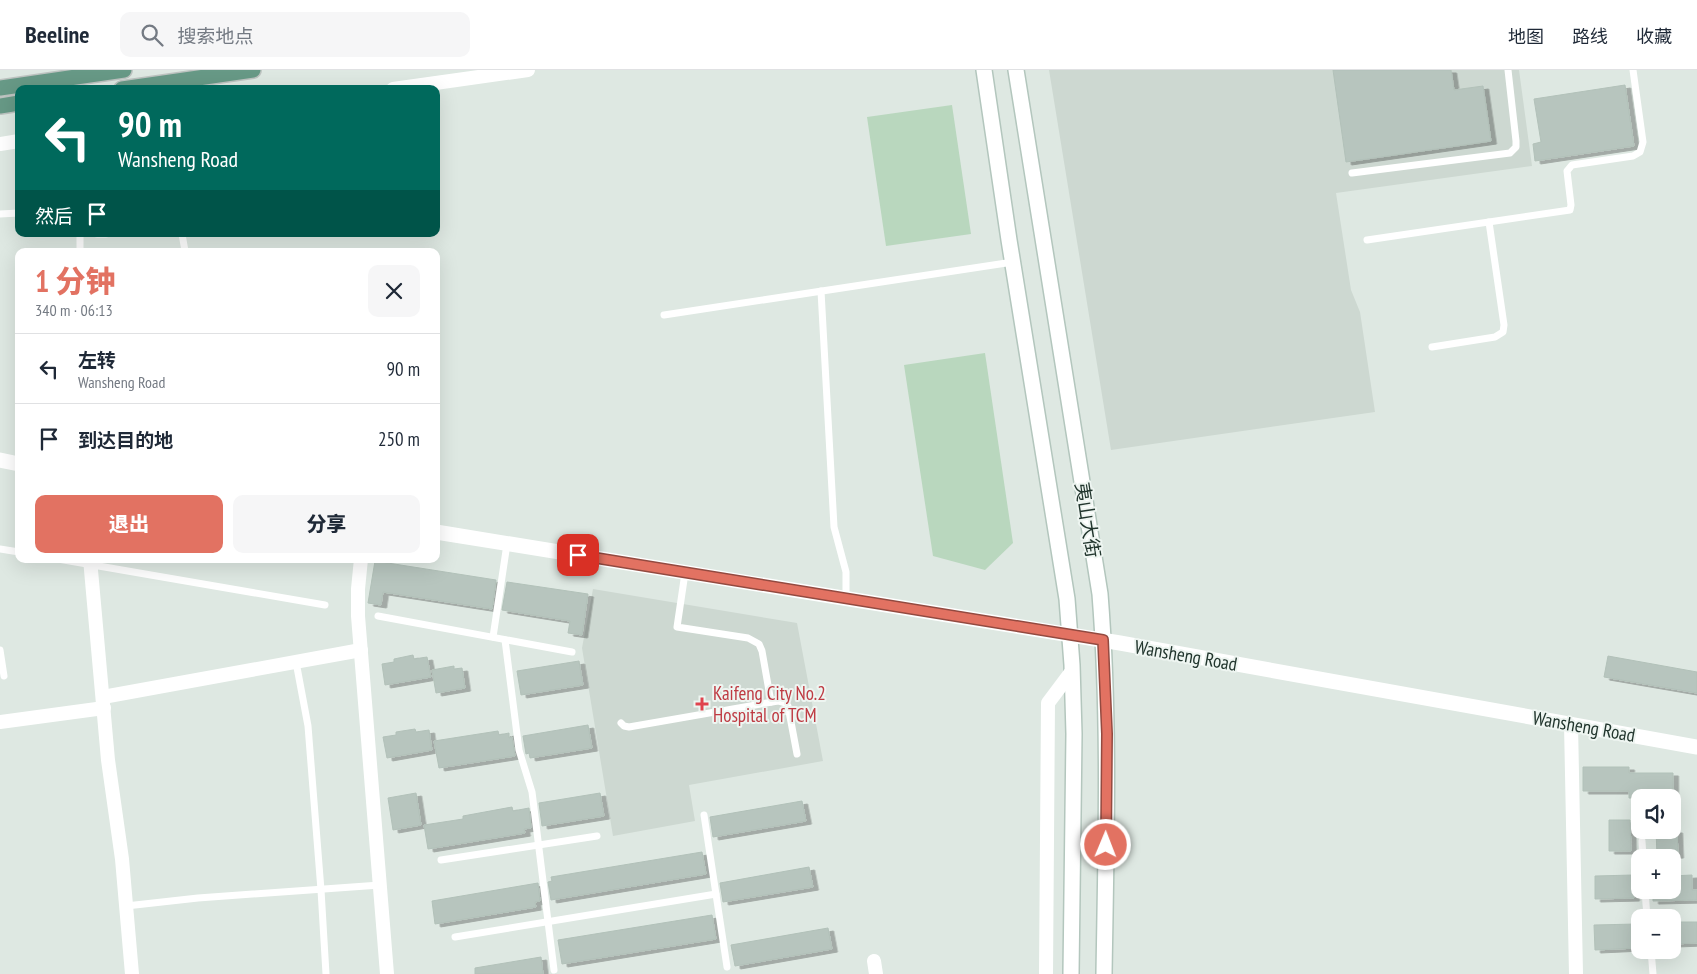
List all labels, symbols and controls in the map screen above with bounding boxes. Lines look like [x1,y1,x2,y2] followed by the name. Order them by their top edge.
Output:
[120,12,470,57] search box
[25,19,90,50] text: Beeline
[138,21,166,49] icon: search
[178,24,254,48] text: 搜索地点
[1508,25,1544,48] text: 地图
[1572,25,1608,48] text: 路线
[1636,25,1672,48] text: 收藏
[118,101,182,147] text: 90 m
[35,105,100,170] icon: left
[118,145,238,173] text: Wansheng Road
[83,200,111,228] icon: arrive
[35,204,73,228] text: 然后
[35,261,116,300] text: 1 分钟
[368,265,420,317] button: close
[35,300,113,320] text: 340 m · 06:13
[78,348,116,372] text: 左转
[35,355,63,383] icon: left
[387,357,420,381] text: 90 m
[78,372,165,392] text: Wansheng Road
[35,425,63,453] icon: arrive
[378,427,420,451] text: 250 m
[78,428,173,452] text: 到达目的地
[1070,481,1106,559] street label: 夷山大街
[35,495,223,553] button: 退出
[233,495,420,553] button: 分享
[557,534,599,576] pin
[564,541,592,569] icon: arrive
[1133,634,1239,676] street label: Wansheng Road
[713,681,826,727] place label: Kaifeng City No.2 Hospital of TCM
[695,697,709,711] marker: Kaifeng City No.2 Hospital of TCM
[1531,705,1637,747] street label: Wansheng Road
[1631,789,1681,959] map controls
[1631,789,1681,839] button: sound
[1079,818,1131,870] position arrow
[1631,849,1681,899] button: +
[1631,909,1681,959] button: −

